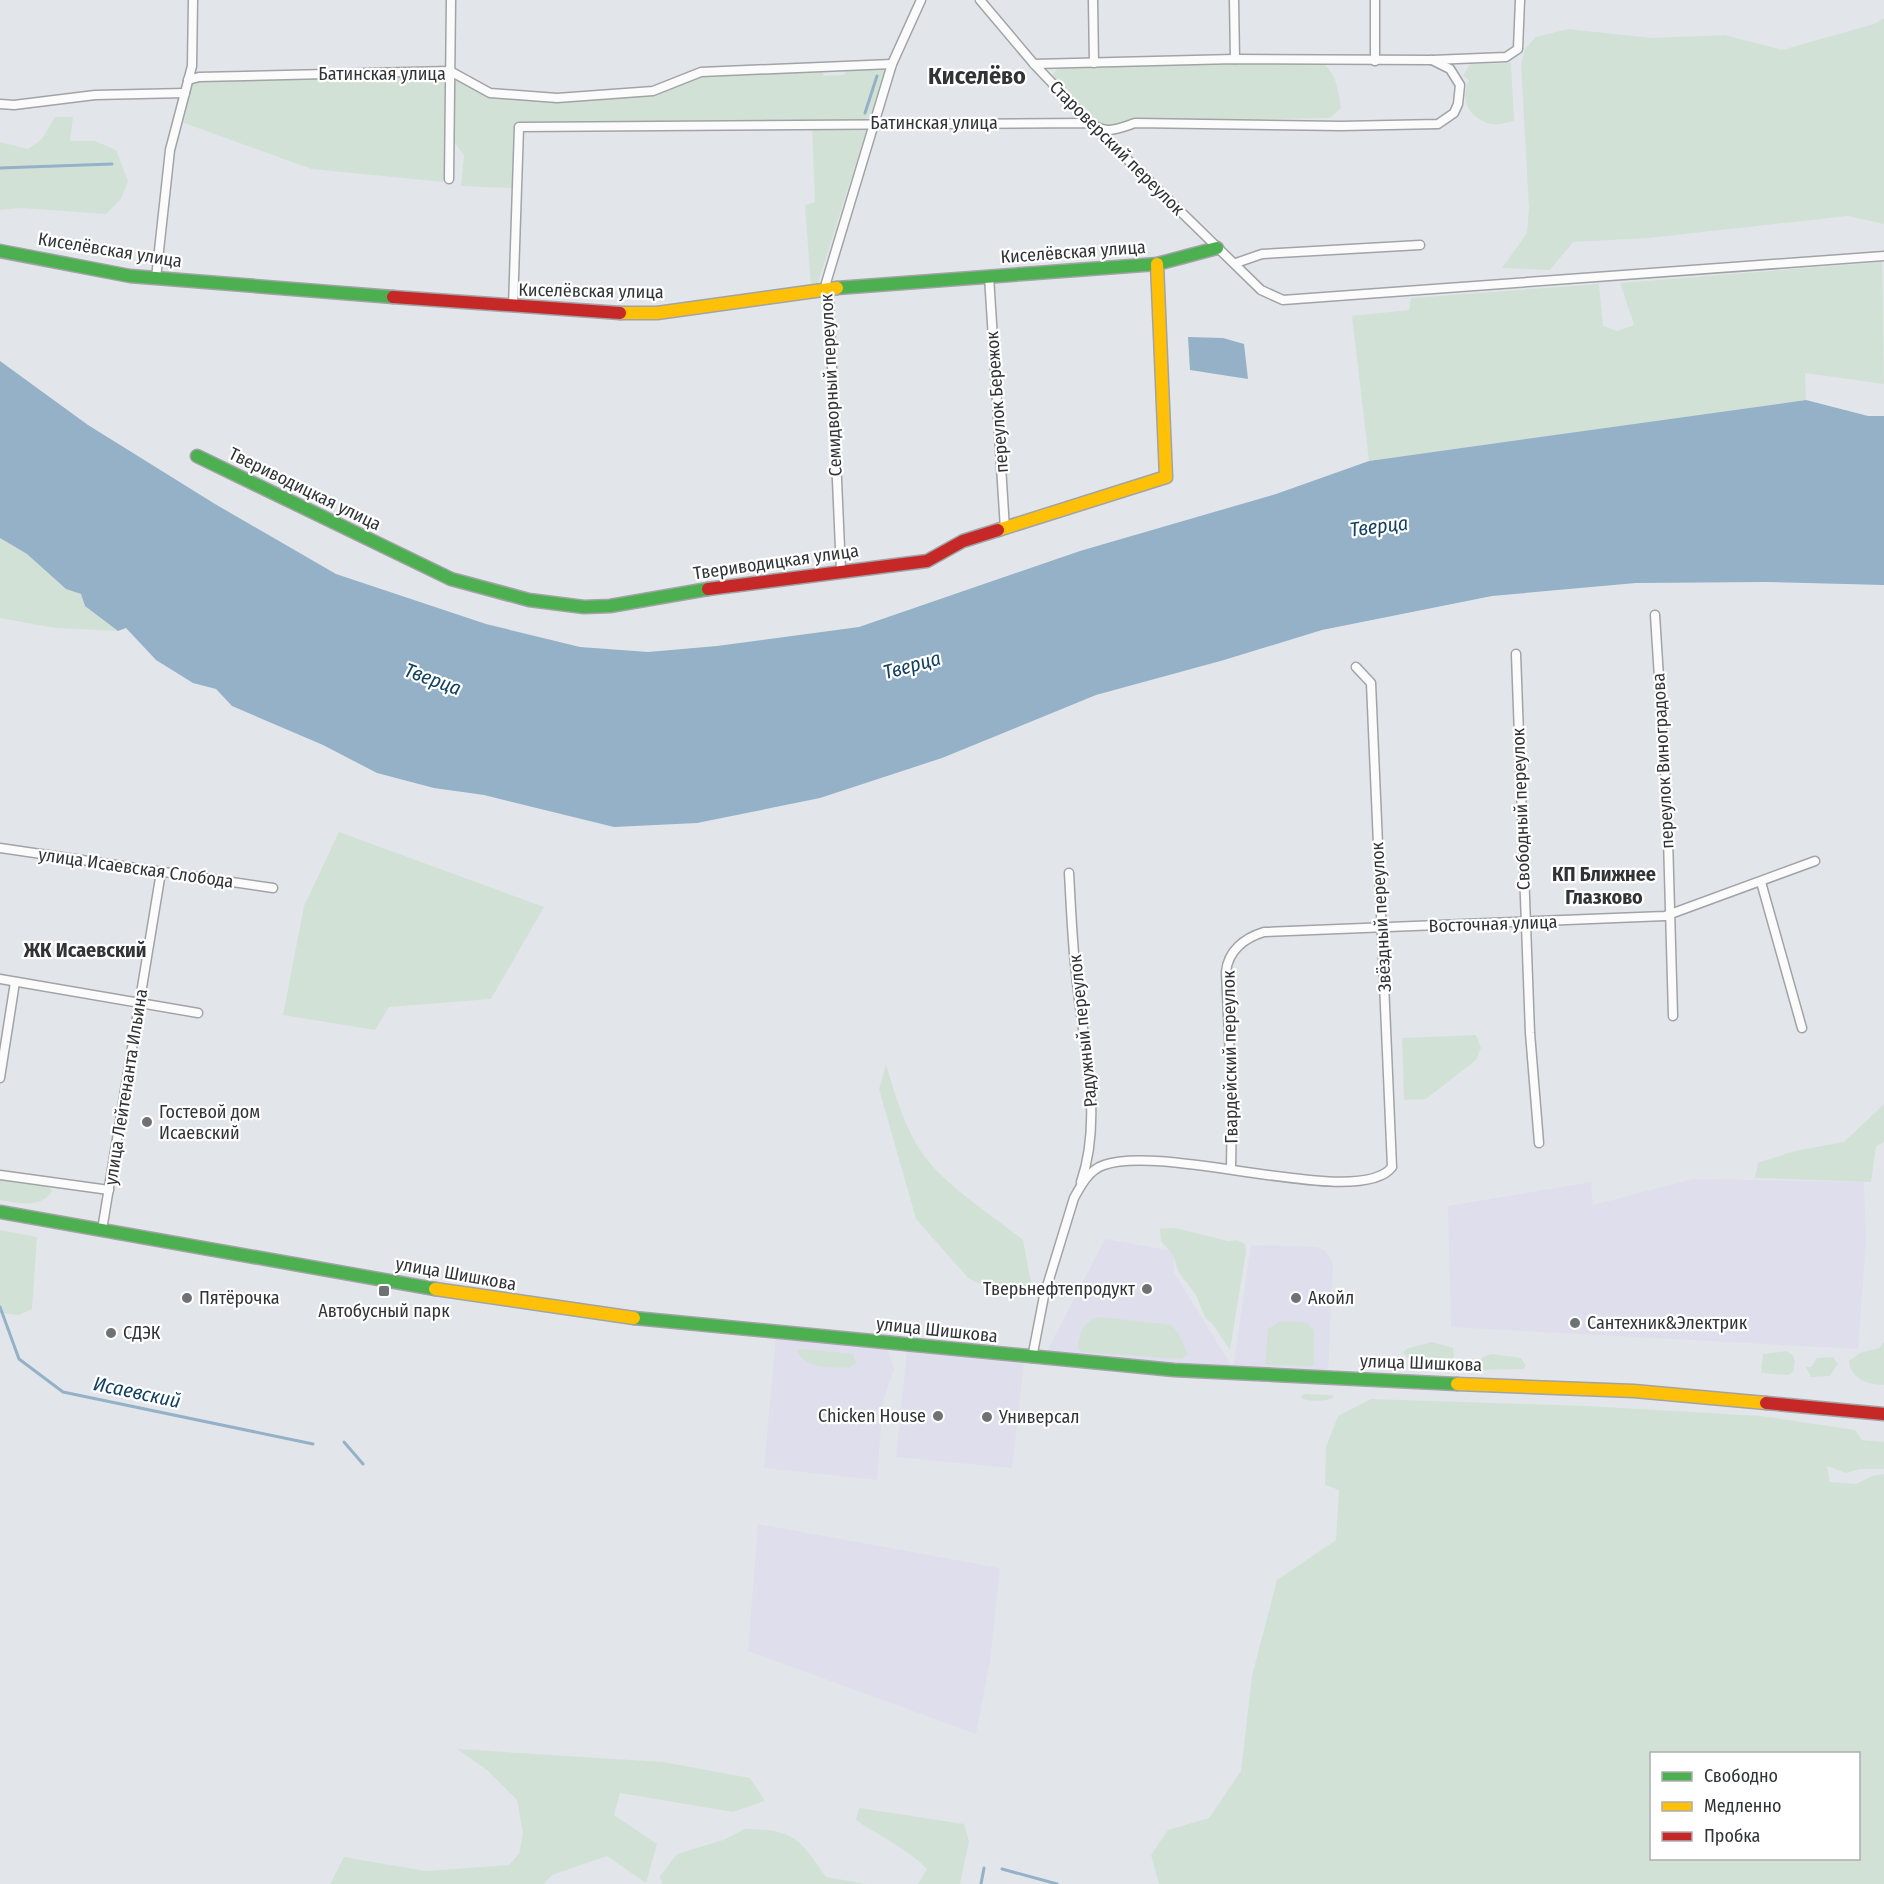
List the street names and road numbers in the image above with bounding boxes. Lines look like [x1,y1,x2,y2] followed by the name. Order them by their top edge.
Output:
[318,63,446,85] street label: Батинская улица
[1045,76,1189,220] street label: Староверский переулок
[870,112,998,134] street label: Батинская улица
[36,228,184,272] street label: Киселёвская улица
[1000,236,1146,268] street label: Киселёвская улица
[518,279,664,303] street label: Киселёвская улица
[815,293,847,477] street label: Семидворный переулок
[981,330,1013,474] street label: переулок Бережок
[225,443,385,535] street label: Твериводицкая улица
[692,539,860,584] street label: Твериводицкая улица
[1647,672,1679,849] street label: переулок Виноградова
[1507,727,1535,890] street label: Свободный переулок
[1366,841,1396,993] street label: Звёздный переулок
[37,843,235,893] street label: улица Исаевская Слобода
[1428,911,1558,937] street label: Восточная улица
[1064,953,1102,1108] street label: Радужный переулок
[1217,970,1243,1144] street label: Гвардейский переулок
[100,987,152,1187] street label: улица Лейтенанта Ильина
[394,1253,518,1295] street label: улица Шишкова
[875,1313,999,1347] street label: улица Шишкова
[1360,1350,1483,1376] street label: улица Шишкова

